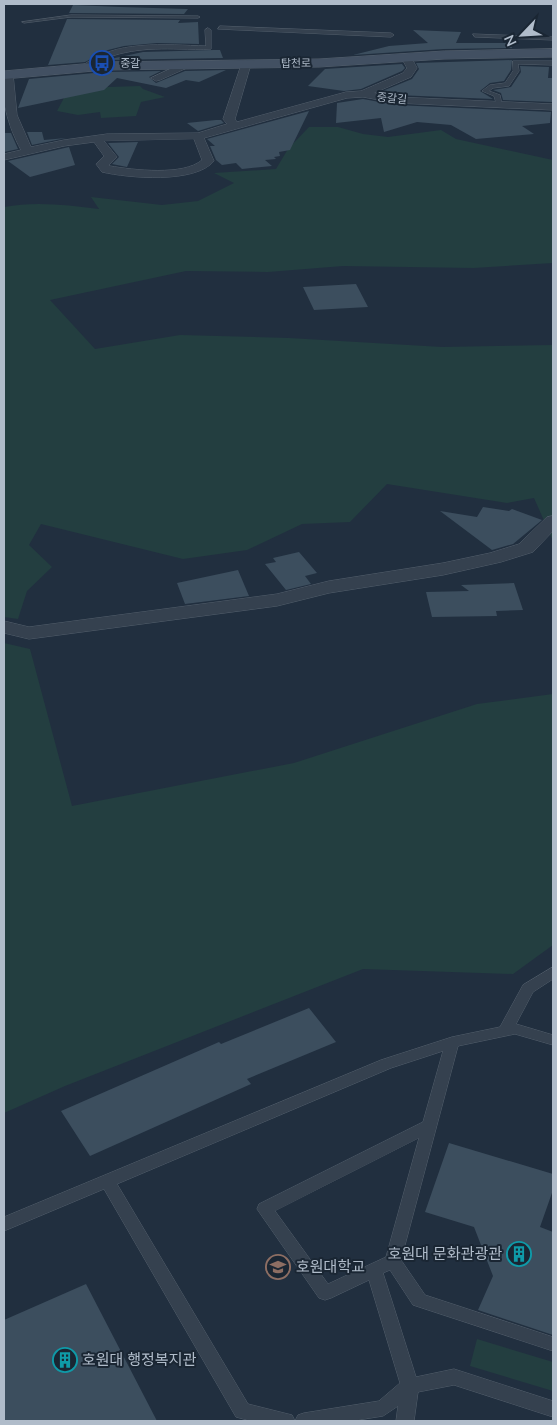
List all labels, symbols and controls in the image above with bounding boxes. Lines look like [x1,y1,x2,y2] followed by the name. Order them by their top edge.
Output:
[497,10,547,60] north arrow
[500,32,521,49] text: N
[89,50,115,76] bus stop icon: 중갈
[120,56,140,70] place label: 중갈
[281,56,311,70] street label: 탑천로
[376,89,408,107] street label: 중갈길
[506,1241,532,1267] building icon: 호원대 문화관광관
[388,1244,502,1263] place label: 호원대 문화관광관
[265,1254,291,1280] school or university icon: 호원대학교
[296,1257,365,1276] place label: 호원대학교
[52,1347,78,1373] building icon: 호원대 행정복지관
[82,1350,197,1369] place label: 호원대 행정복지관

